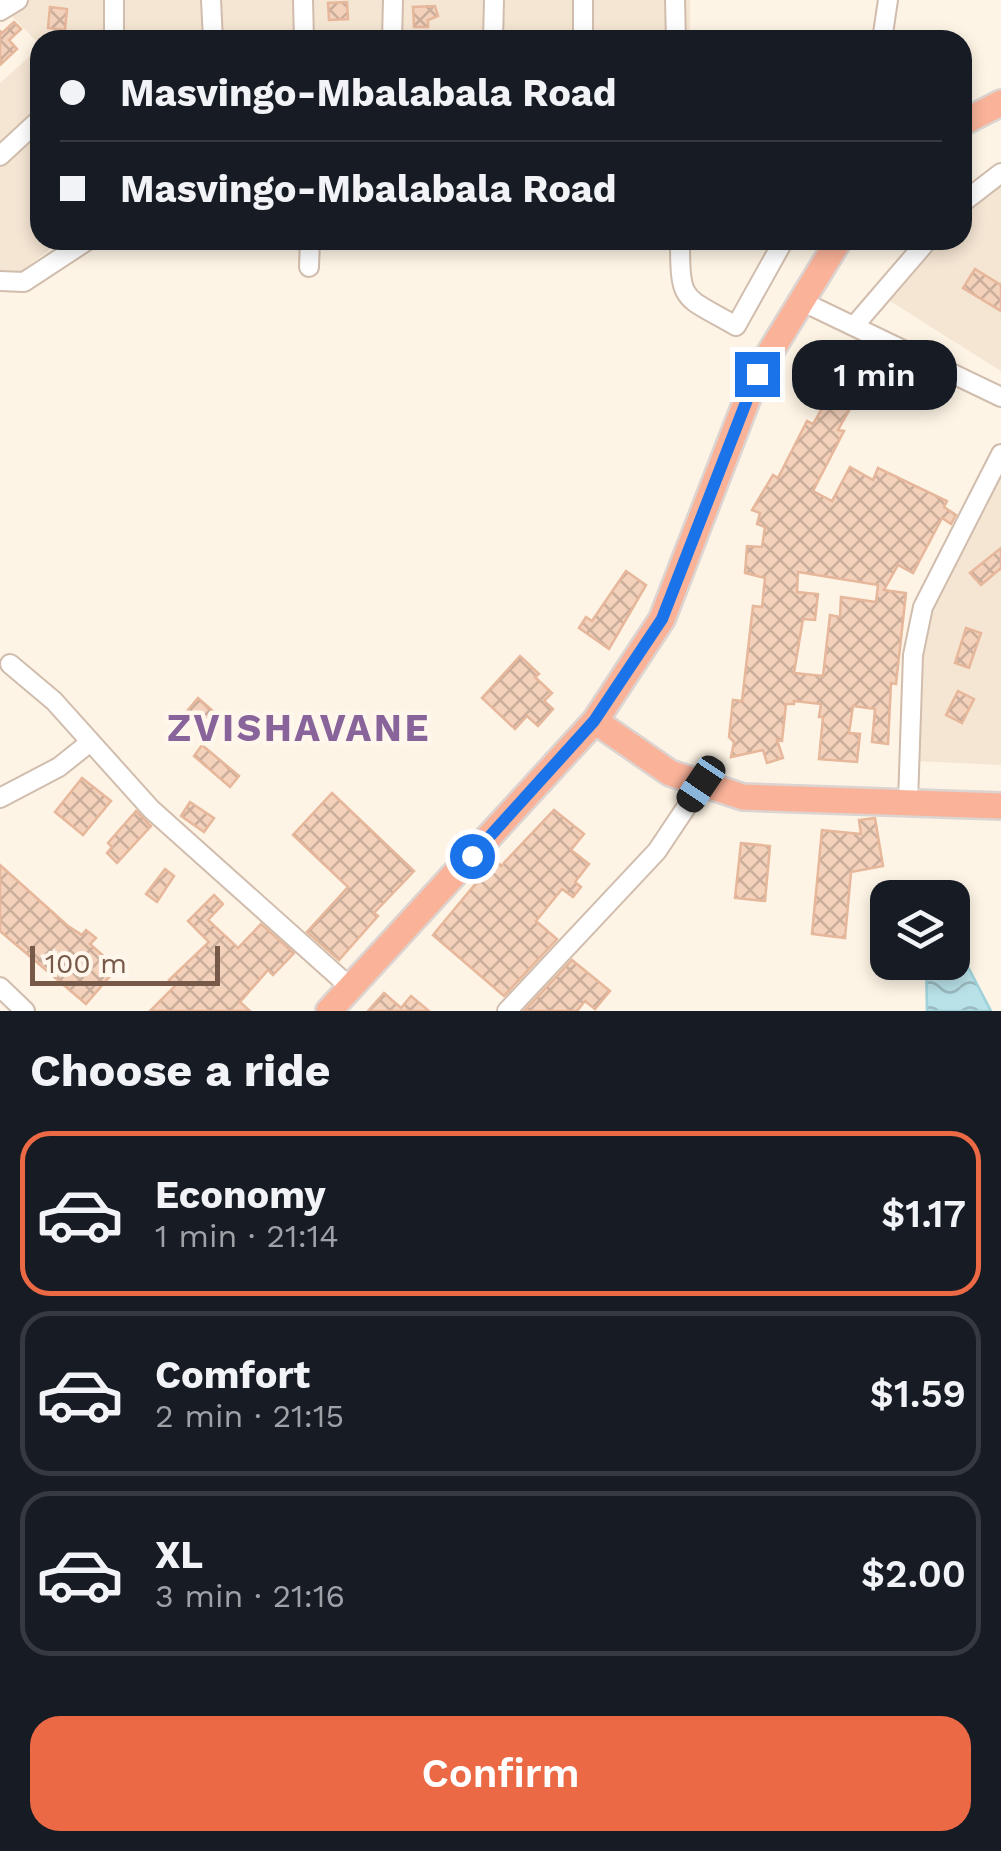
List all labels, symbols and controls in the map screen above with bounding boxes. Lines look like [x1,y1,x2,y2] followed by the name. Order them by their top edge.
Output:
[120,71,617,115] text: Masvingo-Mbalabala Road
[120,167,617,211] text: Masvingo-Mbalabala Road
[792,339,957,409] callout: 1 min
[735,352,780,397] route end
[833,356,916,394] text: 1 min
[167,706,431,750] district label: ZVISHAVANE
[672,751,730,817] car
[450,834,495,879] route start
[870,880,970,980] map controls
[870,880,970,980] button: layers
[30,941,220,986] scale bar
[45,947,127,980] text: 100 m
[30,1044,330,1097] text: Choose a ride
[35,1169,125,1259] icon: car
[155,1173,326,1217] text: Economy
[881,1192,966,1236] text: $1.17
[155,1217,339,1255] text: 1 min · 21:14
[35,1349,125,1439] icon: car
[155,1353,310,1397] text: Comfort
[870,1372,966,1416] text: $1.59
[155,1397,344,1435] text: 2 min · 21:15
[35,1529,125,1619] icon: car
[155,1533,203,1577] text: XL
[861,1552,966,1596] text: $2.00
[155,1577,345,1615] text: 3 min · 21:16
[30,1716,971,1831] button: Confirm

